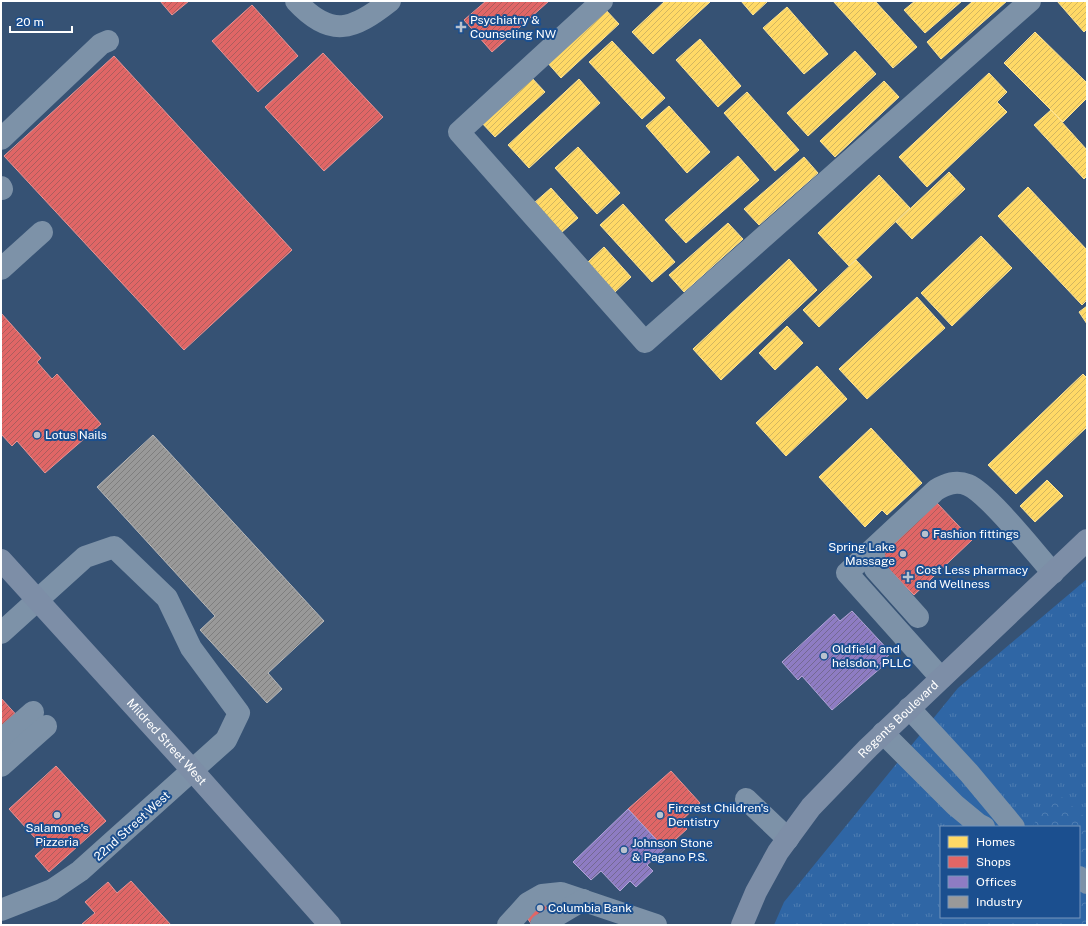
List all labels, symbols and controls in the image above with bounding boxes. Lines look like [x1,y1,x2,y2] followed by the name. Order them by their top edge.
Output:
[10,8,72,34] scale bar
[470,13,557,41] place label: Psychiatry & Counseling NW
[16,15,44,29] text: 20 m
[455,21,467,33] marker: Psychiatry & Counseling NW
[45,428,107,442] place label: Lotus Nails
[32,430,42,440] marker: Lotus Nails
[933,527,1019,541] place label: Fashion fittings
[920,529,930,539] marker: Fashion fittings
[828,540,895,568] place label: Spring Lake Massage
[898,549,908,559] marker: Spring Lake Massage
[916,563,1029,591] place label: Cost Less pharmacy and Wellness
[903,572,913,582] marker: Cost Less pharmacy and Wellness
[832,642,911,670] place label: Oldfield and helsdon, PLLC
[819,651,829,661] marker: Oldfield and helsdon, PLLC
[855,678,941,761] street label: Regents Boulevard
[124,696,210,788] street label: Mildred Street West
[91,788,173,864] street label: 22nd Street West
[668,801,769,829] place label: Fircrest Children's Dentistry
[52,810,62,820] marker: Salamone's Pizzeria
[655,810,665,820] marker: Fircrest Children's Dentistry
[25,821,89,849] place label: Salamone's Pizzeria
[940,826,1080,918] legend
[976,835,1015,849] text: Homes
[632,836,713,864] place label: Johnson Stone & Pagano P.S.
[619,845,629,855] marker: Johnson Stone & Pagano P.S.
[976,855,1011,869] text: Shops
[976,875,1016,889] text: Offices
[976,895,1023,909] text: Industry
[548,901,632,915] place label: Columbia Bank
[535,903,545,913] marker: Columbia Bank

